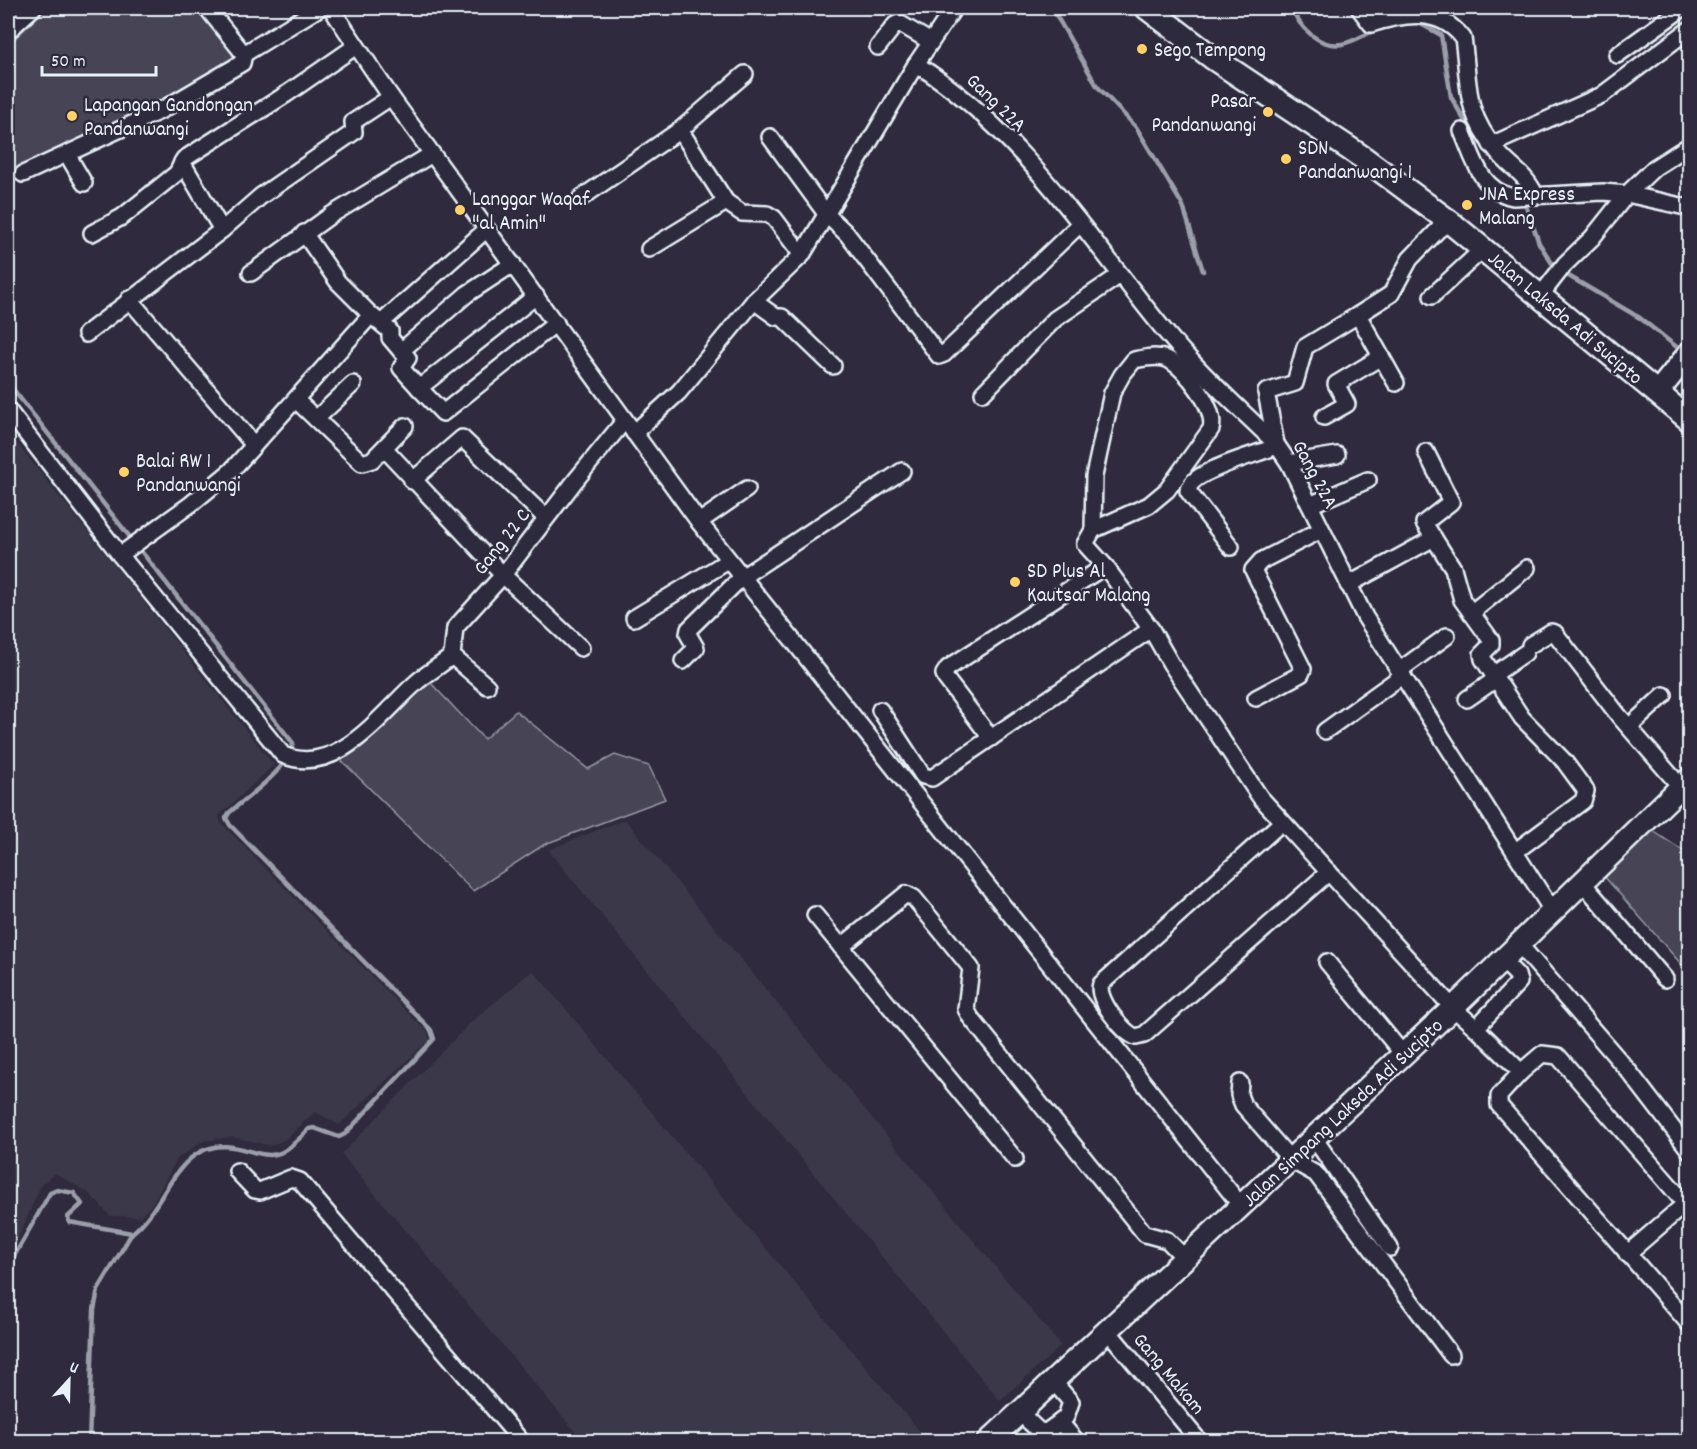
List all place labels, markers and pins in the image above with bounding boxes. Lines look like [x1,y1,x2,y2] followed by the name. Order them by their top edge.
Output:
[1154,37,1266,67] place label: Sego Tempong
[1135,42,1149,56] marker: Sego Tempong
[1151,88,1256,142] place label: Pasar Pandanwangi
[84,92,253,146] place label: Lapangan Gandongan Pandanwangi
[1261,105,1275,119] marker: Pasar Pandanwangi
[65,109,79,123] marker: Lapangan Gandongan Pandanwangi
[1298,135,1412,189] place label: SDN Pandanwangi 1
[1279,152,1293,166] marker: SDN Pandanwangi 1
[1479,181,1575,235] place label: JNA Express Malang
[472,186,590,240] place label: Langgar Waqaf "al Amin"
[1460,198,1474,212] marker: JNA Express Malang
[453,203,467,217] marker: Langgar Waqaf "al Amin"
[136,448,241,502] place label: Balai RW 1 Pandanwangi
[117,465,131,479] marker: Balai RW 1 Pandanwangi
[1027,558,1151,612] place label: SD Plus Al Kautsar Malang
[1008,575,1022,589] marker: SD Plus Al Kautsar Malang

